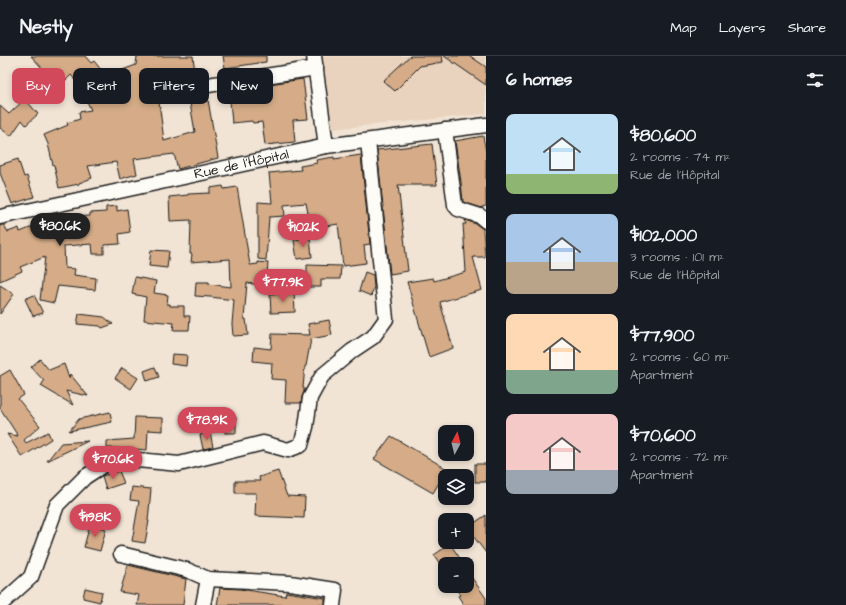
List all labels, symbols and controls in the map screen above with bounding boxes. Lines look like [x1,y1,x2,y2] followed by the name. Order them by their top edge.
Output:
[20,14,73,41] text: Nestly
[670,18,697,38] text: Map
[719,18,766,38] text: Layers
[788,18,826,38] text: Share
[12,68,65,104] chip: Buy
[73,68,131,104] chip: Rent
[139,68,209,104] chip: Filters
[217,68,273,104] chip: New
[506,68,572,92] text: 6 homes
[804,69,826,91] icon: filters
[630,124,696,148] text: $80,600
[538,130,586,178] icon: home
[192,144,291,184] street label: Rue de l'Hôpital
[630,148,730,166] text: 2 rooms · 74 m²
[630,166,719,184] text: Rue de l'Hôpital
[27,213,93,247] pin: $80.6K
[275,214,331,248] pin: $102K
[39,217,81,235] text: $80.6K
[287,218,319,236] text: $102K
[630,224,697,248] text: $102,000
[538,230,586,278] icon: home
[630,248,724,266] text: 3 rooms · 101 m²
[630,266,719,284] text: Rue de l'Hôpital
[250,269,316,303] pin: $77.9K
[263,273,303,291] text: $77.9K
[630,324,695,348] text: $77,900
[538,330,586,378] icon: home
[630,348,730,366] text: 2 rooms · 60 m²
[630,366,694,384] text: Apartment
[174,407,240,441] pin: $78.9K
[187,411,227,429] text: $78.9K
[630,424,696,448] text: $70,600
[438,425,474,461] north arrow
[438,425,474,593] map controls
[538,430,586,478] icon: home
[80,446,146,480] pin: $70.6K
[630,448,729,466] text: 2 rooms · 72 m²
[92,450,134,468] text: $70.6K
[630,466,694,484] text: Apartment
[438,469,474,505] button: layers
[67,504,123,538] pin: $198K
[79,508,111,526] text: $198K
[438,513,474,549] button: +
[438,557,474,593] button: −

